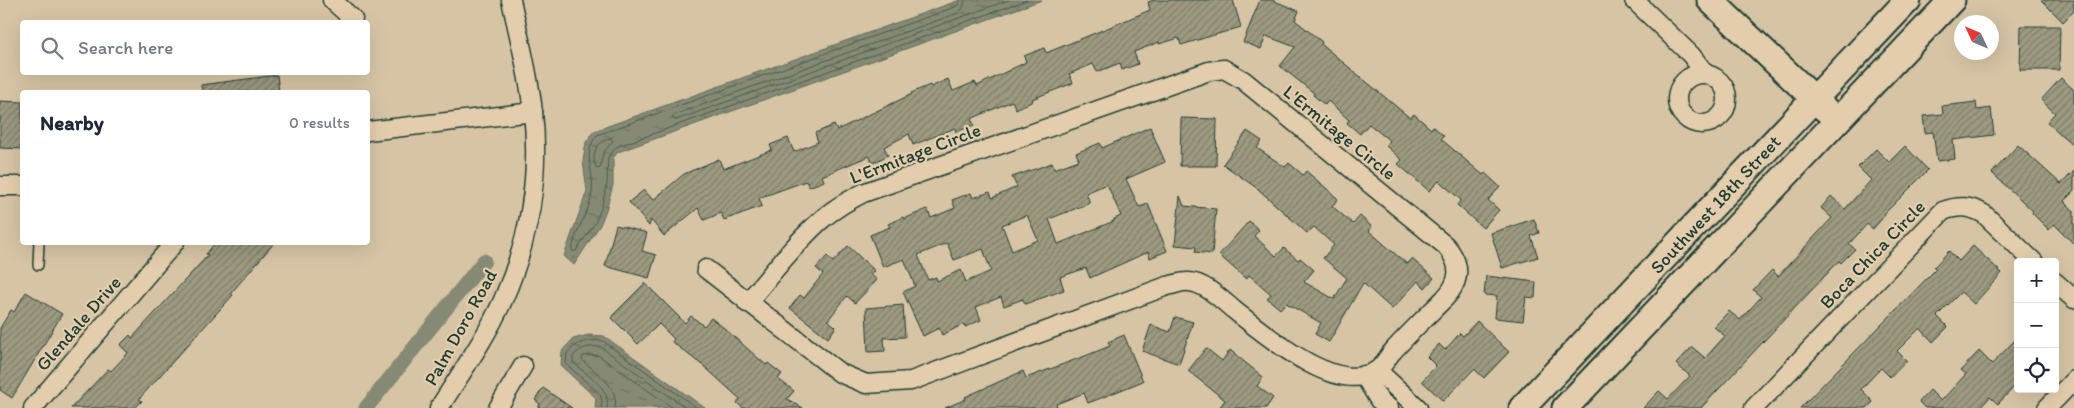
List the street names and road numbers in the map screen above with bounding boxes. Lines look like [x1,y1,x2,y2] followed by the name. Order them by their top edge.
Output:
[1279,80,1401,185] street label: L'Ermitage Circle
[846,118,984,189] street label: L'Ermitage Circle
[1645,130,1785,278] street label: Southwest 18th Street
[1815,195,1930,313] street label: Boca Chica Circle
[419,265,502,389] street label: Palm Doro Road
[31,271,126,376] street label: Glendale Drive

